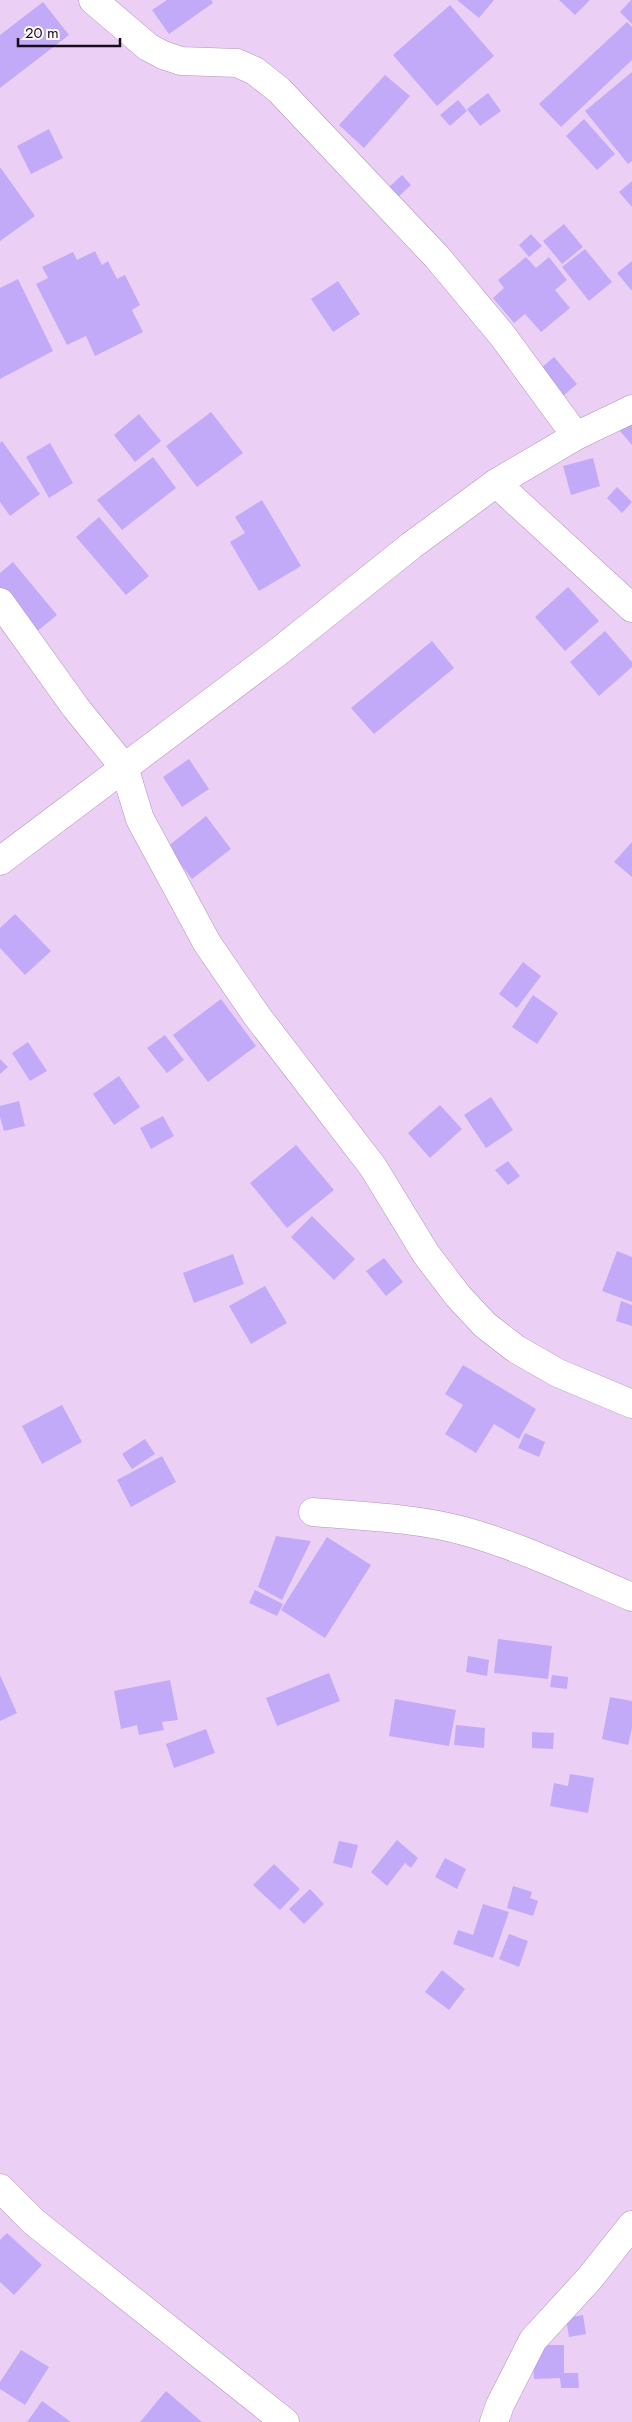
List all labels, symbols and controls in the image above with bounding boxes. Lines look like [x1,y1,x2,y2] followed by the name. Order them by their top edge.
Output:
[18,15,120,47] scale bar
[25,22,59,44] text: 20 m

